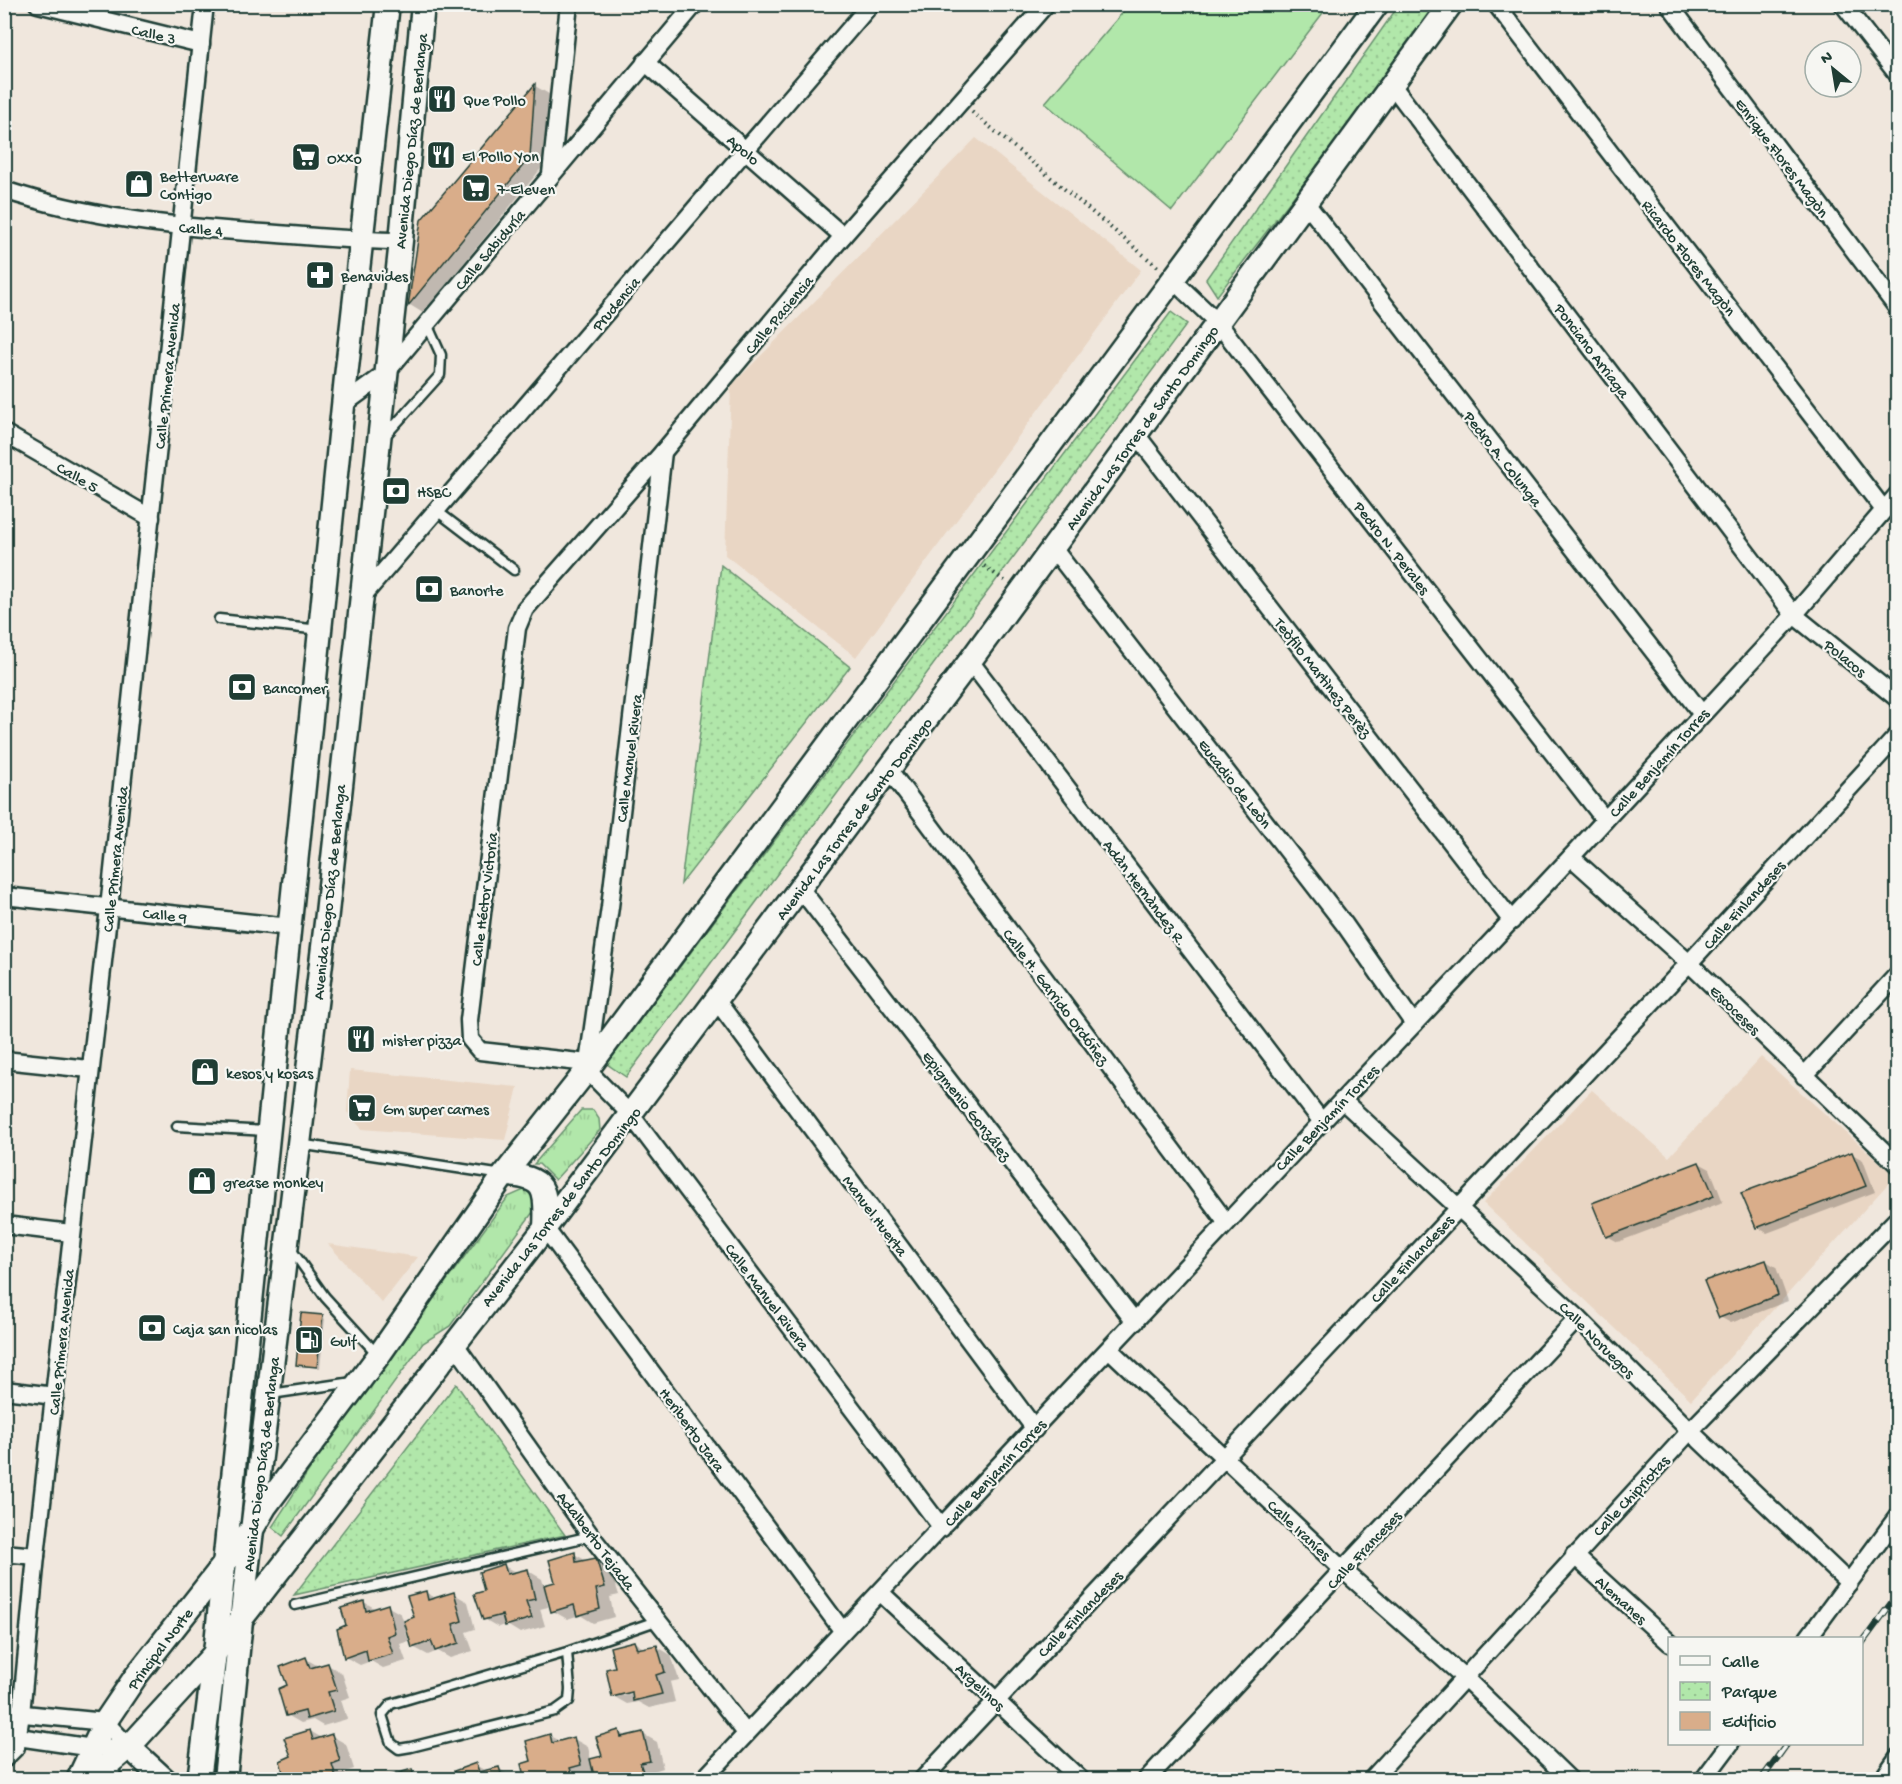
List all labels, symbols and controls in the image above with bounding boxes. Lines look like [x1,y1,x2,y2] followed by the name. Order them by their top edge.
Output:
[129,22,177,51] street label: Calle 3
[393,32,434,250] street label: Avenida Diego Díaz de Berlanga
[1803,39,1863,99] north arrow
[1818,48,1837,70] text: N
[426,83,458,115] restaurant icon: Que Pollo
[463,93,526,112] place label: Que Pollo
[1729,96,1831,223] street label: Enrique Flores Magòn
[721,132,762,171] street label: Apolo
[425,139,457,171] restaurant icon: El Pollo Yon
[290,141,322,173] supermarket icon: Oxxo
[462,149,539,168] place label: El Pollo Yon
[327,151,362,170] place label: Oxxo
[123,168,155,200] shop icon: Betterware Contigo
[159,169,239,206] place label: Betterware Contigo
[460,172,492,204] supermarket icon: 7-Eleven
[496,182,555,201] place label: 7-Eleven
[1636,197,1739,321] street label: Ricardo Flores Magòn
[452,206,532,296] street label: Calle Sabiduría
[178,220,224,243] street label: Calle 4
[304,259,336,291] pharmacy icon: Benavides
[340,269,409,288] place label: Benavides
[742,272,820,359] street label: Calle Paciencia
[589,273,647,337] street label: Prudencia
[1548,300,1633,404] street label: Ponciano Arriaga
[152,301,187,450] street label: Calle Primera Avenida
[1063,323,1225,535] street label: Avenida Las Torres de Santo Domingo
[1457,408,1545,513] street label: Pedro A. Colunga
[52,460,101,499] street label: Calle 5
[380,475,412,507] bank icon: HSBC
[417,485,452,504] place label: HSBC
[1347,498,1433,600] street label: Pedro N. Perales
[413,573,445,605] bank icon: Banorte
[449,583,504,602] place label: Banorte
[1268,615,1375,744] street label: Teòfilo Martìnez Perèz
[1818,636,1870,683] street label: Polacos
[226,671,258,703] bank icon: Bancomer
[262,681,328,700] place label: Bancomer
[614,692,649,824] street label: Calle Manuel Rivera
[1607,705,1715,823] street label: Calle Benjamín Torres
[773,715,938,925] street label: Avenida Las Torres de Santo Domingo
[1192,737,1274,834] street label: Eucadio de Leòn
[311,783,352,1001] street label: Avenida Diego Díaz de Berlanga
[100,784,135,933] street label: Calle Primera Avenida
[469,830,504,967] street label: Calle Héctor Victoria
[1097,837,1189,951] street label: Adàn Hernàndez R.
[1701,857,1791,955] street label: Calle Finlandeses
[141,906,188,929] street label: Calle 9
[997,926,1112,1071] street label: Calle H. Garrido Ordóñez
[1704,983,1764,1041] street label: Escoceses
[345,1023,377,1055] restaurant icon: mister pizza
[382,1033,462,1052] place label: mister pizza
[917,1049,1015,1167] street label: Epigmenio González
[189,1056,221,1088] shop icon: kesos y kosas
[1273,1062,1385,1177] street label: Calle Benjamín Torres
[226,1066,314,1085] place label: kesos y kosas
[346,1092,378,1124] supermarket icon: Gm super carnes
[383,1102,490,1121] place label: Gm super carnes
[479,1104,647,1312] street label: Avenida Las Torres de Santo Domingo
[186,1165,218,1197] shop icon: grease monkey
[837,1173,911,1262] street label: Manuel Huerta
[223,1175,324,1194] place label: grease monkey
[1368,1212,1460,1308] street label: Calle Finlandeses
[719,1241,812,1356] street label: Calle Manuel Rivera
[46,1267,81,1416] street label: Calle Primera Avenida
[1553,1299,1638,1384] street label: Calle Noruegos
[136,1312,168,1344] bank icon: Caja san nicolas
[173,1322,278,1341] place label: Caja san nicolas
[293,1324,325,1356] fuel station icon: Gulf
[330,1334,357,1353] place label: Gulf
[241,1355,286,1573] street label: Avenida Diego Díaz de Berlanga
[653,1385,728,1478] street label: Heriberto Jara
[942,1416,1052,1532] street label: Calle Benjamín Torres
[1590,1452,1676,1542] street label: Calle Chipriotas
[551,1489,638,1596] street label: Adalberto Tejada
[1262,1497,1334,1567] street label: Calle Iraníes
[1324,1507,1408,1595] street label: Calle Franceses
[1035,1567,1129,1663] street label: Calle Finlandeses
[1590,1573,1650,1631] street label: Alemanes
[124,1605,199,1696] street label: Principal Norte
[1668,1637,1863,1745] legend
[1722,1653,1760,1674] text: Calle
[950,1661,1008,1717] street label: Argelinos
[1721,1683,1778,1704] text: Parque
[1722,1713,1776,1734] text: Edificio

